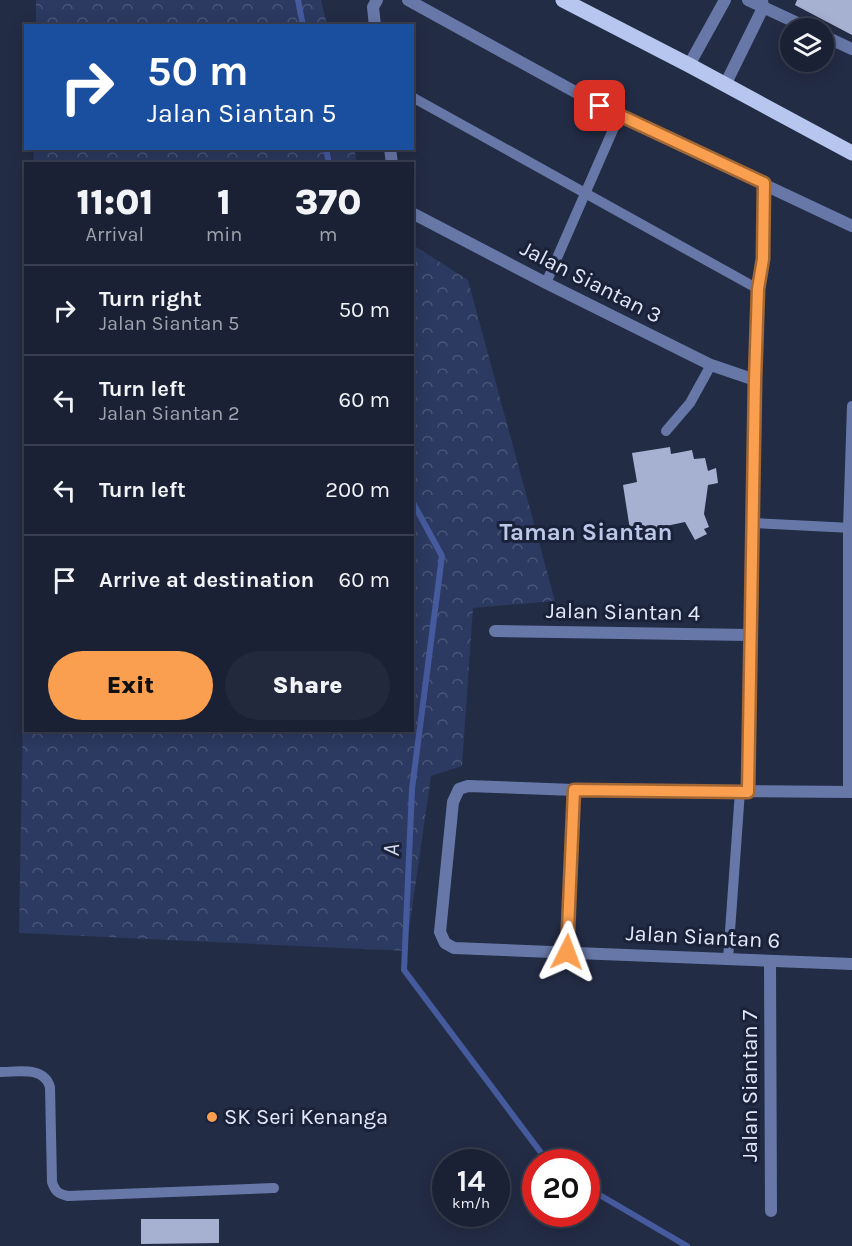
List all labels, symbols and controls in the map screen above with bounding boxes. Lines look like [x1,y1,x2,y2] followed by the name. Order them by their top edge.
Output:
[780,18,834,72] map controls
[780,18,834,72] button: layers
[147,46,249,96] text: 50 m
[48,48,126,126] icon: right
[574,80,625,131] pin
[583,89,616,122] icon: arrive
[147,97,336,129] text: Jalan Siantan 5
[76,181,153,223] text: 11:01
[217,181,231,223] text: 1
[295,181,362,223] text: 370
[86,223,144,246] text: Arrival
[206,223,242,246] text: min
[319,223,338,246] text: m
[516,235,666,329] street label: Jalan Siantan 3
[99,286,202,312] text: Turn right
[48,294,81,327] icon: right
[339,297,390,323] text: 50 m
[99,312,239,335] text: Jalan Siantan 5
[99,376,186,402] text: Turn left
[48,384,81,417] icon: left
[339,387,390,413] text: 60 m
[99,402,240,425] text: Jalan Siantan 2
[48,474,81,507] icon: left
[99,477,186,503] text: Turn left
[325,477,390,503] text: 200 m
[500,518,672,546] district label: Taman Siantan
[48,564,81,597] icon: arrive
[99,567,314,593] text: Arrive at destination
[339,567,390,593] text: 60 m
[546,598,700,626] street label: Jalan Siantan 4
[48,651,213,720] button: Exit
[225,651,390,720] button: Share
[377,843,405,857] water label: A
[535,920,599,984] position arrow
[625,920,781,954] street label: Jalan Siantan 6
[737,1010,763,1162] street label: Jalan Siantan 7
[224,1104,388,1130] place label: SK Seri Kenanga
[205,1110,219,1124] marker: SK Seri Kenanga
[522,1149,600,1227] speed limit sign: 20
[457,1163,485,1199] text: 14
[452,1194,490,1212] text: km/h

